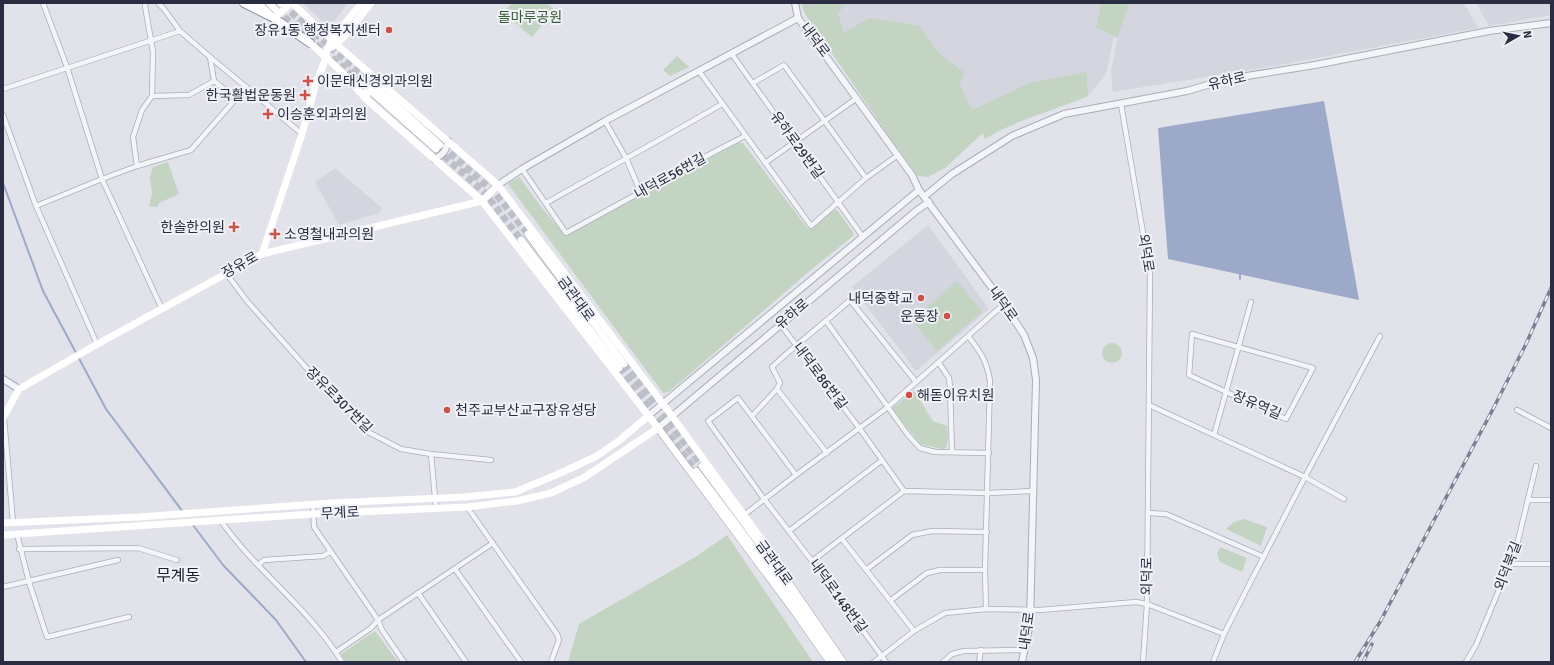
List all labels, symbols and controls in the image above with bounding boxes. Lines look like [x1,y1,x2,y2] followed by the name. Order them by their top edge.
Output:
[498,9,562,26] park label: 돌마루공원
[1498,16,1538,56] north arrow
[797,19,833,61] street label: 내덕로
[254,22,381,39] place label: 장유1동 행정복지센터
[384,25,394,35] marker: 장유1동 행정복지센터
[1520,30,1534,39] text: N
[1206,68,1248,94] street label: 유하로
[317,73,433,90] place label: 이문태신경외과의원
[302,75,314,87] marker: 이문태신경외과의원
[206,87,296,104] place label: 한국활법운동원
[299,89,311,101] marker: 한국활법운동원
[277,106,367,123] place label: 이승훈외과의원
[262,108,274,120] marker: 이승훈외과의원
[767,108,827,182] street label: 유하로29번길
[631,149,709,203] street label: 내덕로56번길
[161,219,225,236] place label: 한솔한의원
[228,221,240,233] marker: 한솔한의원
[284,226,374,243] place label: 소영철내과의원
[269,228,281,240] marker: 소영철내과의원
[1135,233,1157,274] street label: 외덕로
[219,248,261,282] street label: 장유로
[554,273,598,325] street label: 금관대로
[985,283,1021,325] street label: 내덕로
[849,290,913,307] place label: 내덕중학교
[916,293,926,303] marker: 내덕중학교
[772,295,812,333] street label: 유하로
[900,308,939,325] place label: 운동장
[942,311,952,321] marker: 운동장
[789,339,851,413] street label: 내덕로86번길
[302,363,376,437] street label: 장유로307번길
[917,387,994,404] place label: 해돋이유치원
[1230,387,1284,423] street label: 장유역길
[904,390,914,400] marker: 해돋이유치원
[455,402,597,419] place label: 천주교부산교구장유성당
[442,405,452,415] marker: 천주교부산교구장유성당
[320,503,360,522] street label: 무계로
[752,537,796,589] street label: 금관대로
[1491,539,1525,593] street label: 외덕북길
[806,556,870,636] street label: 내덕로148번길
[1138,556,1156,595] street label: 외덕로
[156,566,200,586] district label: 무계동
[1016,611,1038,651] street label: 내덕로

